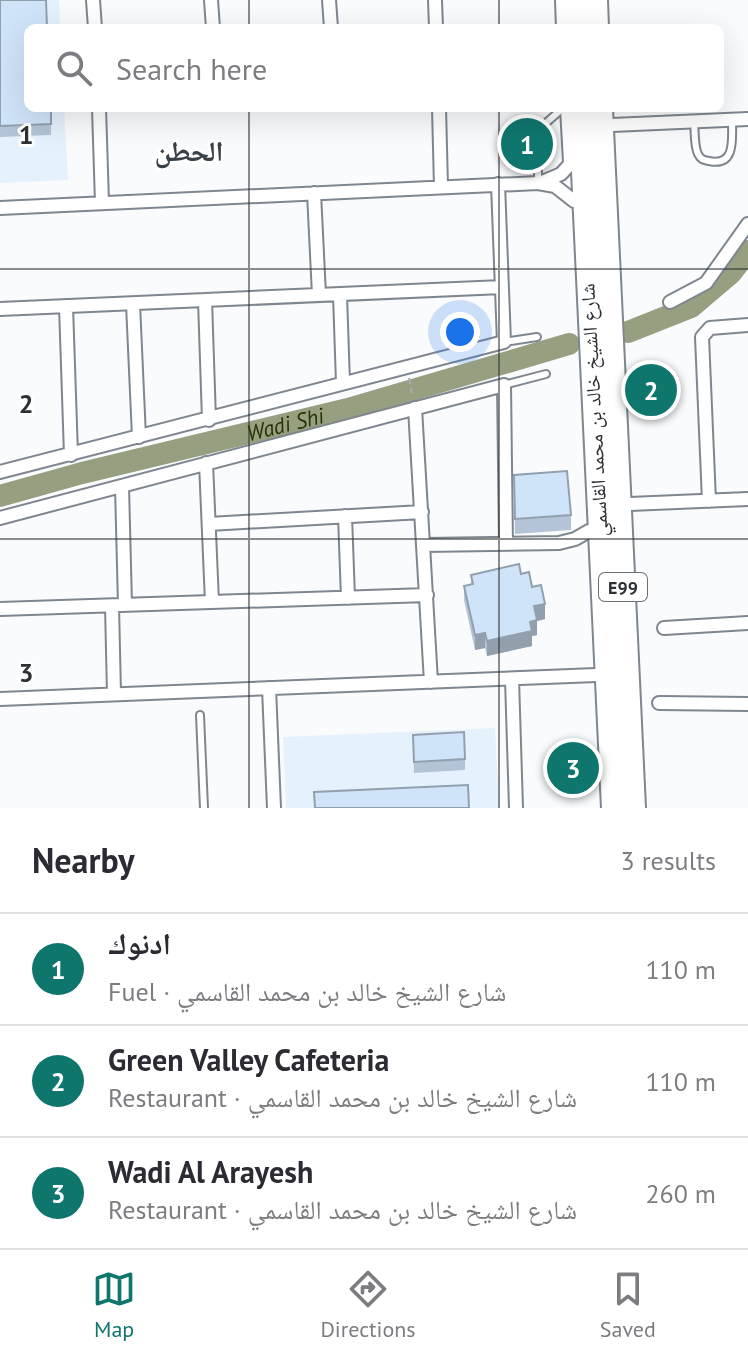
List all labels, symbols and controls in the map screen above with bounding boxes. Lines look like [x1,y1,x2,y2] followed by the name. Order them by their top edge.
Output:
[24,24,724,112] search box
[52,46,96,90] icon: search
[116,49,267,88] text: Search here
[501,114,553,174] pin: 1
[19,118,33,151] text: 1
[155,132,223,169] district label: الحطن
[574,283,617,537] street label: شارع الشيخ خالد بن محمد القاسمي
[440,312,480,352] your location
[625,360,677,420] pin: 2
[19,387,33,420] text: 2
[244,401,328,447] water label: Wadi Shi
[599,573,647,601] road number: E99
[19,656,33,689] text: 3
[547,738,599,798] pin: 3
[32,838,134,882] text: Nearby
[621,844,716,877] text: 3 results
[108,923,171,962] text: ادنوك
[51,953,65,986] text: 1
[645,953,716,986] text: 110 m
[108,975,506,1008] text: Fuel · شارع الشيخ خالد بن محمد القاسمي
[108,1040,389,1079] text: Green Valley Cafeteria
[51,1065,65,1098] text: 2
[645,1065,716,1098] text: 110 m
[108,1081,577,1114] text: Restaurant · شارع الشيخ خالد بن محمد القاسمي
[108,1152,313,1191] text: Wadi Al Arayesh
[51,1177,65,1210] text: 3
[645,1177,716,1210] text: 260 m
[108,1193,577,1226] text: Restaurant · شارع الشيخ خالد بن محمد القاسمي
[92,1267,136,1343] tab: Map
[320,1267,416,1343] tab: Directions
[600,1267,656,1343] tab: Saved

